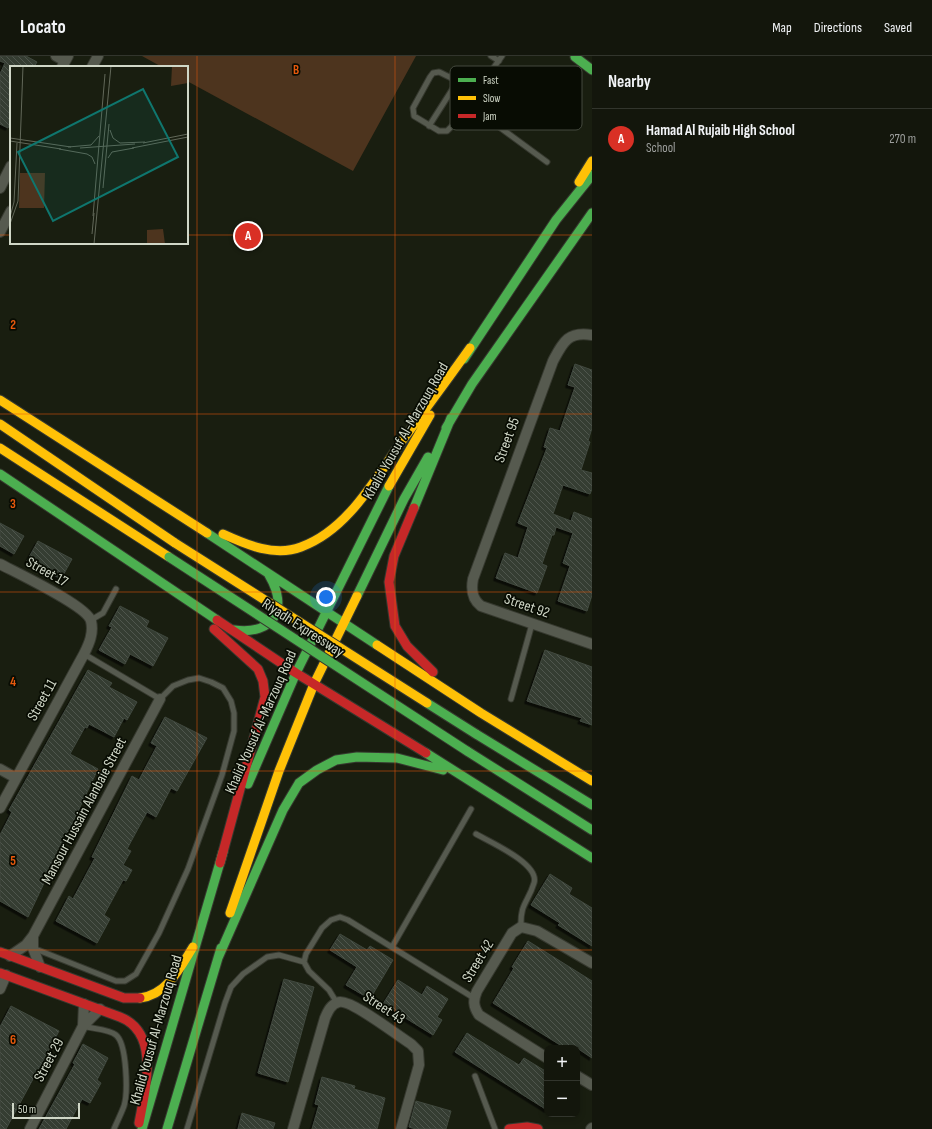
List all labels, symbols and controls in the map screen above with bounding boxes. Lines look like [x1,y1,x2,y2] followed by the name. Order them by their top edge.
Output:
[20,16,66,39] text: Locato
[772,19,792,36] text: Map
[814,19,862,36] text: Directions
[884,19,912,36] text: Saved
[293,62,299,78] text: B
[10,66,188,244] inset map
[450,66,582,130] legend
[608,72,651,92] text: Nearby
[483,74,499,87] text: Fast
[483,92,500,105] text: Slow
[482,110,497,123] text: Jam
[646,121,795,140] text: Hamad Al Rujaib High School
[618,131,624,147] text: A
[889,131,916,147] text: 270 m
[646,140,676,156] text: School
[235,221,261,251] pin: A
[10,317,16,333] text: 2
[359,359,453,503] street label: Khalid Yousuf Al-Marzouq Road
[490,415,524,465] street label: Street 95
[10,496,16,512] text: 3
[23,553,71,591] street label: Street 17
[316,587,336,607] your location
[502,589,552,623] street label: Street 92
[258,594,348,662] street label: Riyadh Expressway
[221,647,301,797] street label: Khalid Yousuf Al-Marzouq Road
[10,674,16,690] text: 4
[23,675,61,724] street label: Street 11
[37,734,131,888] street label: Mansour Hussain Alanbaie Street
[10,853,16,869] text: 5
[458,936,498,986] street label: Street 42
[125,953,187,1107] street label: Khalid Yousuf Al-Marzouq Road
[359,987,409,1029] street label: Street 43
[10,1032,16,1048] text: 6
[30,1035,68,1085] street label: Street 29
[544,1045,580,1117] map controls
[544,1045,580,1081] button: +
[544,1081,580,1117] button: −
[12,1101,80,1120] scale bar
[18,1103,36,1116] text: 50 m

